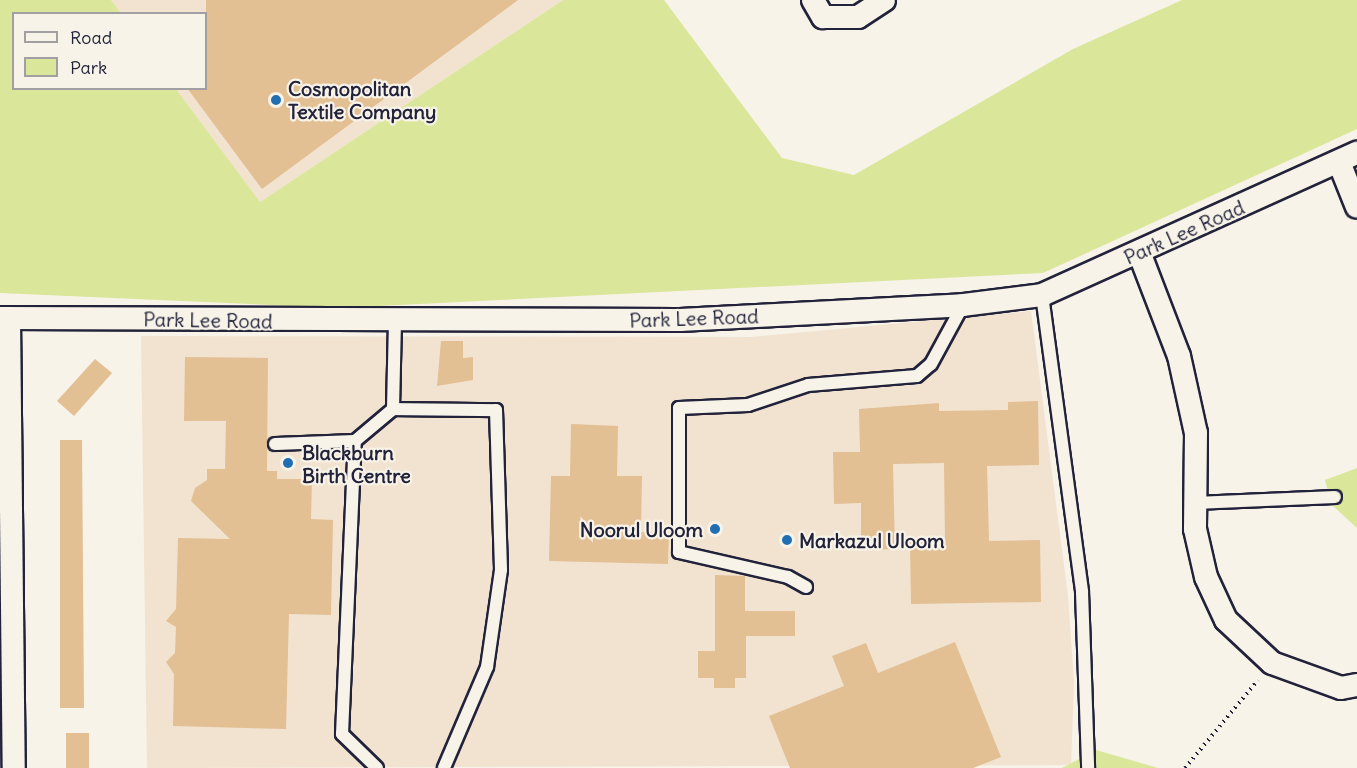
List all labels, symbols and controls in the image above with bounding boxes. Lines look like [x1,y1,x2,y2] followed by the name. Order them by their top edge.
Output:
[12,12,207,90] legend
[70,26,112,49] text: Road
[70,56,107,79] text: Park
[288,77,436,124] place label: Cosmopolitan Textile Company
[269,93,283,107] marker: Cosmopolitan Textile Company
[1120,195,1248,269] street label: Park Lee Road
[629,304,759,332] street label: Park Lee Road
[143,307,273,333] street label: Park Lee Road
[302,440,411,487] place label: Blackburn Birth Centre
[279,454,297,472] marker: Blackburn Birth Centre
[580,517,703,541] place label: Noorul Uloom
[708,522,722,536] marker: Noorul Uloom
[799,528,945,552] place label: Markazul Uloom
[780,533,794,547] marker: Markazul Uloom

